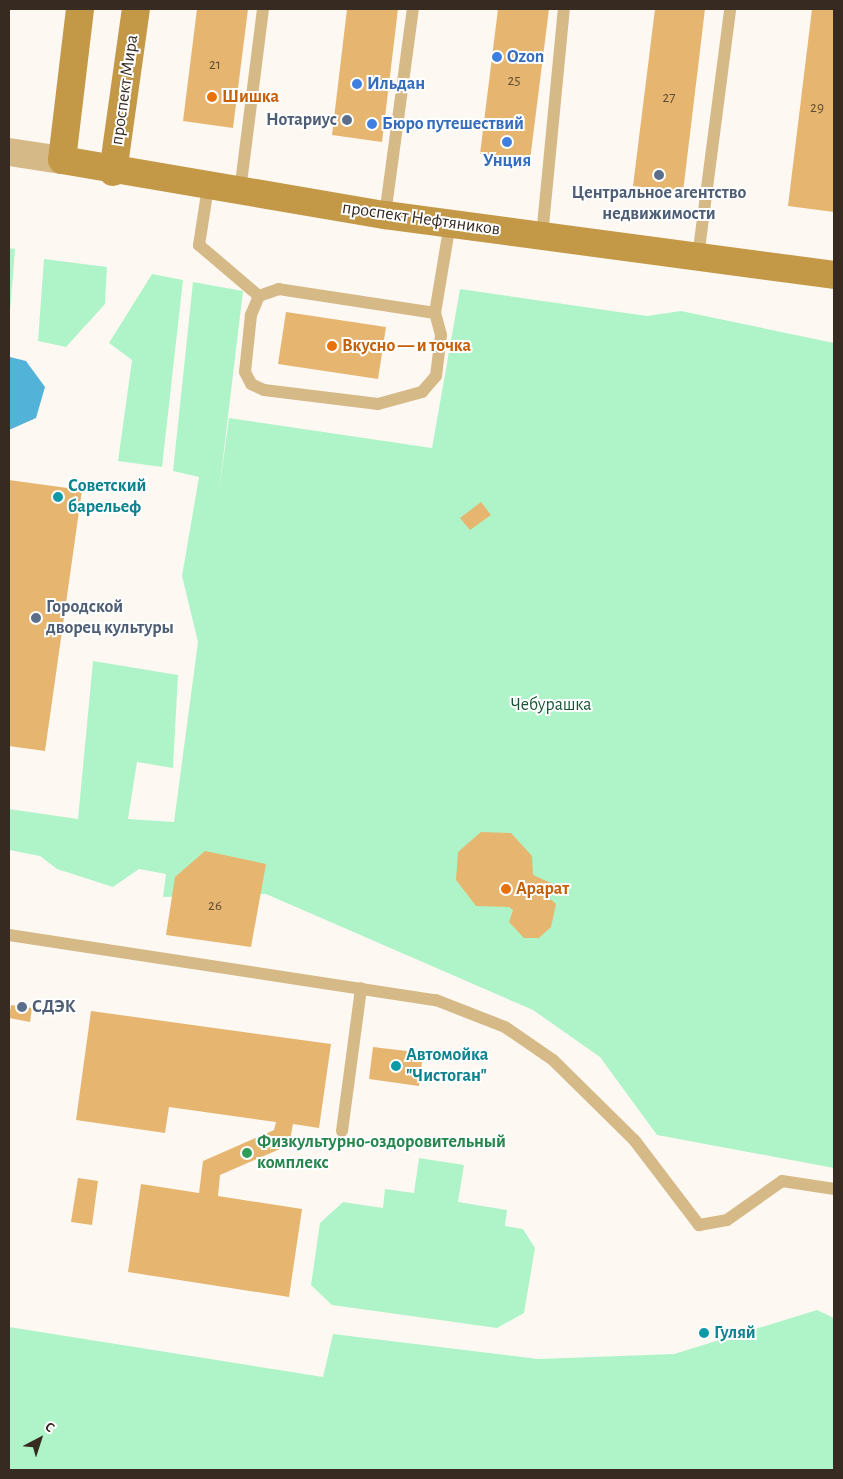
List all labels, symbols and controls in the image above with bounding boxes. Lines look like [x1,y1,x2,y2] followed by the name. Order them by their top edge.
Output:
[107,33,143,147] street label: проспект Мира
[507,46,544,68] place label: Ozon
[491,51,503,63] marker: Ozon
[209,56,221,74] house number: 21
[507,72,521,90] house number: 25
[367,73,425,95] place label: Ильдан
[351,78,363,90] marker: Ильдан
[222,86,279,108] place label: Шишка
[662,89,676,107] house number: 27
[206,91,218,103] marker: Шишка
[810,99,824,117] house number: 29
[266,109,337,131] place label: Нотариус
[382,113,524,135] place label: Бюро путешествий
[341,114,353,126] marker: Нотариус
[366,118,378,130] marker: Бюро путешествий
[501,136,513,148] marker: Унция
[483,150,531,172] place label: Унция
[653,169,665,181] marker: Центральное агентство недвижимости
[572,183,746,225] place label: Центральное агентство недвижимости
[341,197,501,241] street label: проспект Нефтяников
[342,335,471,357] place label: Вкусно — и точка
[326,340,338,352] marker: Вкусно — и точка
[68,476,146,518] place label: Советский барельеф
[52,491,64,503] marker: Советский барельеф
[46,597,174,640] place label: Городской дворец культуры
[30,612,42,624] marker: Городской дворец культуры
[511,694,591,716] park label: Чебурашка
[516,878,569,900] place label: Арарат
[500,883,512,895] marker: Арарат
[208,897,222,915] house number: 26
[32,996,76,1018] place label: СДЭК
[16,1001,28,1013] marker: СДЭК
[406,1045,488,1088] place label: Автомойка "Чистоган"
[390,1060,402,1072] marker: Автомойка "Чистоган"
[257,1132,506,1174] place label: Физкультурно-оздоровительный комплекс
[241,1147,253,1159] marker: Физкультурно-оздоровительный комплекс
[714,1322,756,1344] place label: Гуляй
[698,1327,710,1339] marker: Гуляй
[15,1414,65,1464] north arrow
[42,1420,57,1435] text: С

